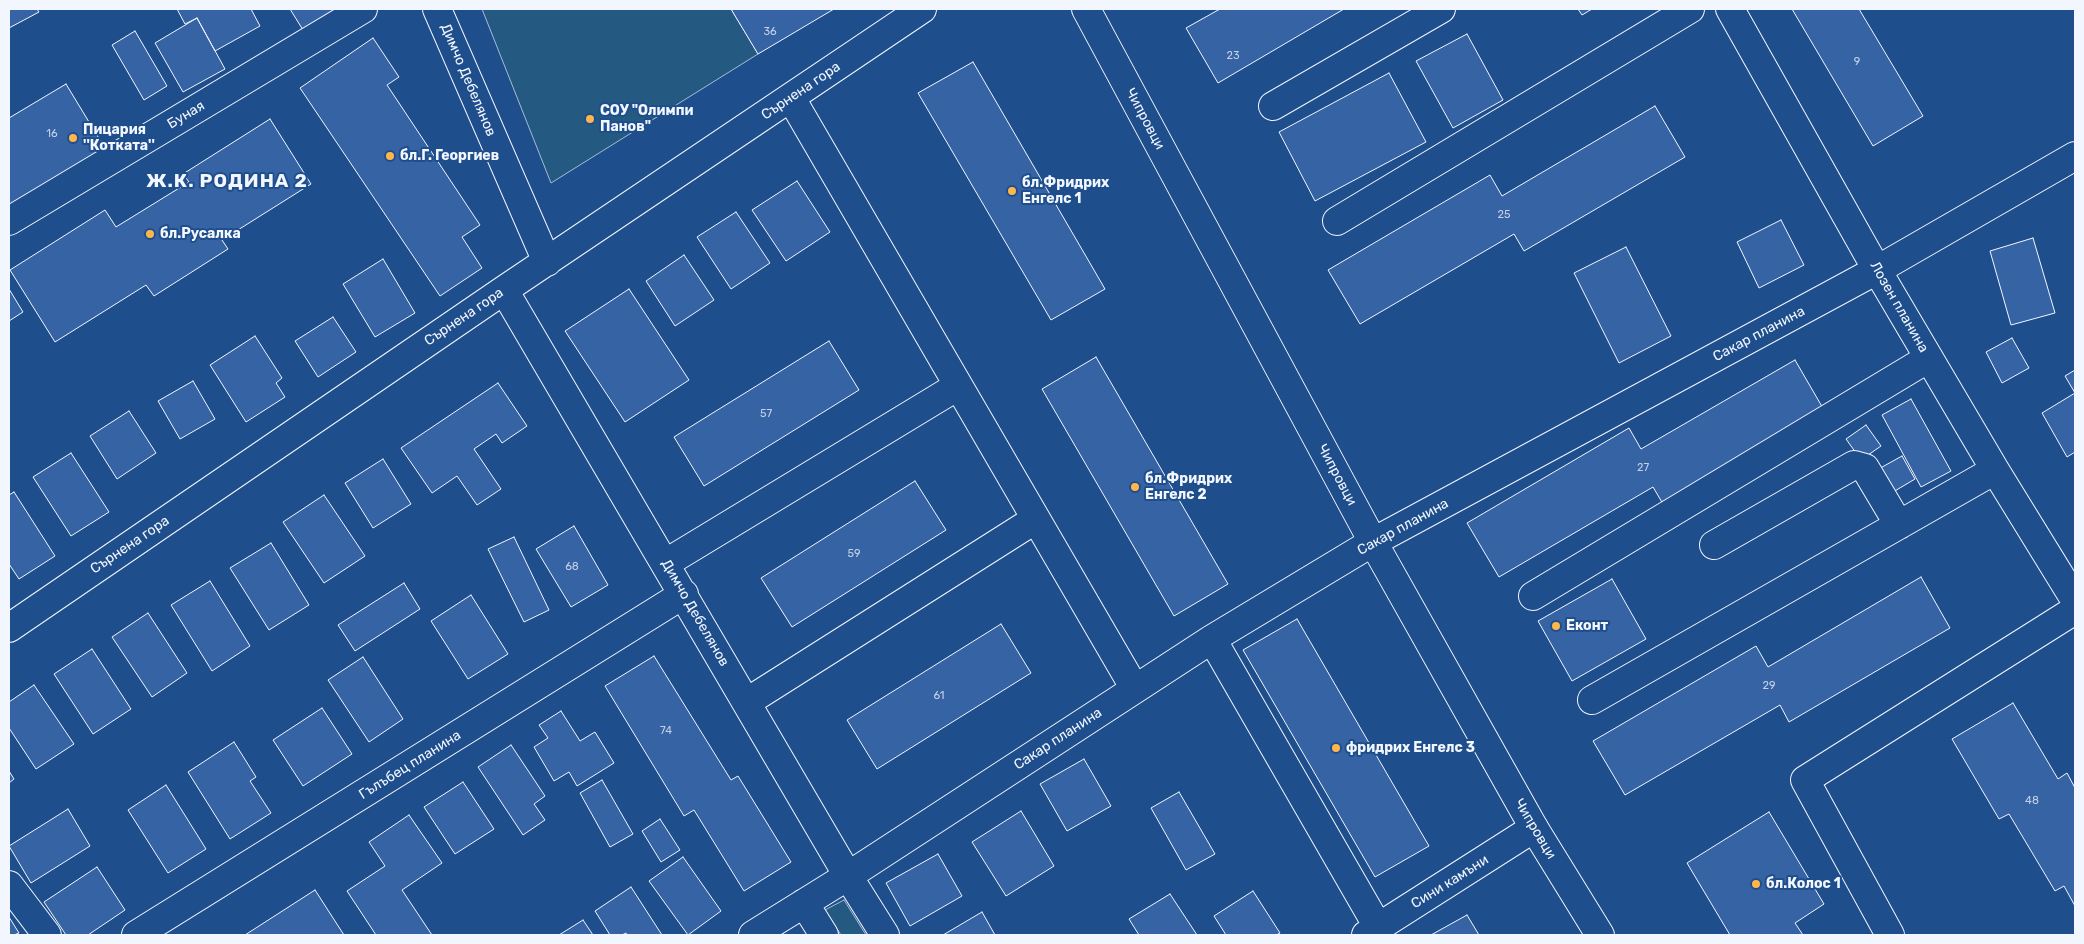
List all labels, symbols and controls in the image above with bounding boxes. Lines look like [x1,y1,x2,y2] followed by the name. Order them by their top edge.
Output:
[437,21,499,139] street label: Димчо Дебелянов
[763,25,777,39] house number: 36
[1226,49,1240,63] house number: 23
[1854,55,1860,69] house number: 9
[758,58,844,124] street label: Сърнена гора
[1122,85,1168,153] street label: Чипровци
[164,97,208,133] street label: Буная
[600,103,693,136] place label: СОУ "Олимпи Панов"
[584,113,596,125] marker: СОУ "Олимпи Панов"
[83,122,155,154] place label: Пицария ''Котката''
[46,127,58,141] house number: 16
[67,132,79,144] marker: Пицария ''Котката''
[400,148,499,164] place label: бл.Г. Георгиев
[384,150,396,162] marker: бл.Г. Георгиев
[145,171,309,193] district label: Ж.К. РОДИНА 2
[1022,175,1109,208] place label: бл.Фридрих Енгелс 1
[1006,185,1018,197] marker: бл.Фридрих Енгелс 1
[1498,208,1510,222] house number: 25
[160,226,241,242] place label: бл.Русалка
[144,228,156,240] marker: бл.Русалка
[1866,258,1932,356] street label: Лозен планина
[421,284,507,350] street label: Сърнена гора
[1710,303,1808,365] street label: Сакар планина
[760,407,772,421] house number: 57
[1314,441,1360,509] street label: Чипровци
[1637,461,1649,475] house number: 27
[1145,471,1232,504] place label: бл.Фридрих Енгелс 2
[1129,481,1141,493] marker: бл.Фридрих Енгелс 2
[1355,495,1451,559] street label: Сакар планина
[87,512,173,578] street label: Сърнена гора
[847,547,861,561] house number: 59
[657,556,733,670] street label: Димчо Дебелянов
[565,560,579,574] house number: 68
[1566,618,1608,634] place label: Еконт
[1550,620,1562,632] marker: Еконт
[1763,679,1775,693] house number: 29
[933,689,945,703] house number: 61
[1011,704,1105,774] street label: Сакар планина
[660,724,672,738] house number: 74
[356,727,464,803] street label: Гълъбец планина
[1346,740,1475,756] place label: фридрих Енгелс 3
[1330,742,1342,754] marker: фридрих Енгелс 3
[2025,794,2039,808] house number: 48
[1510,796,1560,862] street label: Чипровци
[1408,852,1492,912] street label: Сини камъни
[1766,876,1841,892] place label: бл.Колос 1
[1750,878,1762,890] marker: бл.Колос 1

